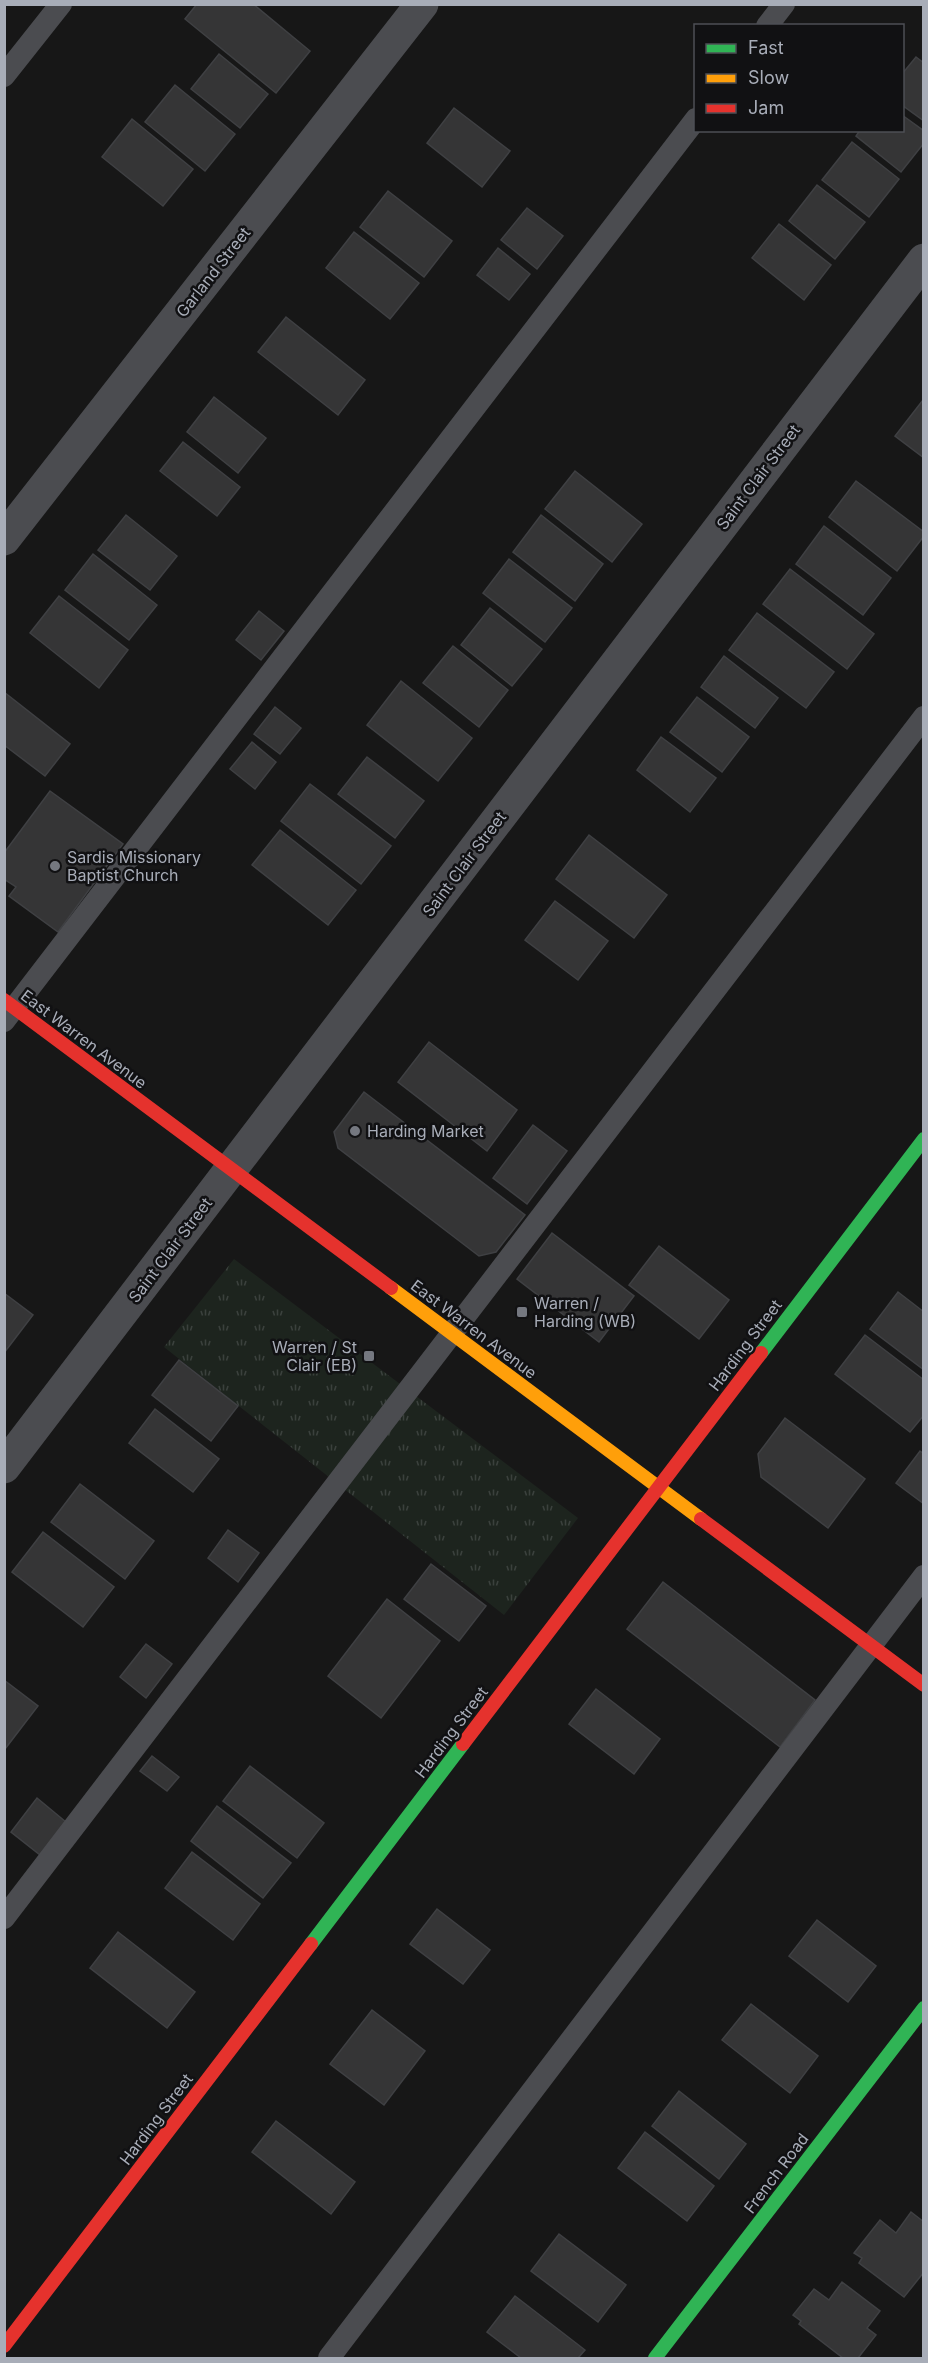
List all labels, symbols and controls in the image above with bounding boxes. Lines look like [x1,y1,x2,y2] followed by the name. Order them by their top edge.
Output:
[694,24,904,132] legend
[748,37,784,58] text: Fast
[748,67,789,88] text: Slow
[748,97,784,118] text: Jam
[172,223,254,321] street label: Garland Street
[712,421,804,533] street label: Saint Clair Street
[418,808,510,920] street label: Saint Clair Street
[67,847,201,885] place label: Sardis Missionary Baptist Church
[48,859,62,873] marker: Sardis Missionary Baptist Church
[17,985,151,1093] street label: East Warren Avenue
[367,1121,484,1141] place label: Harding Market
[348,1124,362,1138] marker: Harding Market
[124,1194,216,1306] street label: Saint Clair Street
[407,1275,541,1383] street label: East Warren Avenue
[534,1293,636,1331] place label: Warren / Harding (WB)
[704,1295,786,1395] street label: Harding Street
[515,1305,529,1319] marker: Warren / Harding (WB)
[272,1337,357,1375] place label: Warren / St Clair (EB)
[362,1349,376,1363] marker: Warren / St Clair (EB)
[410,1682,492,1782] street label: Harding Street
[115,2069,197,2169] street label: Harding Street
[739,2129,813,2217] street label: French Road

